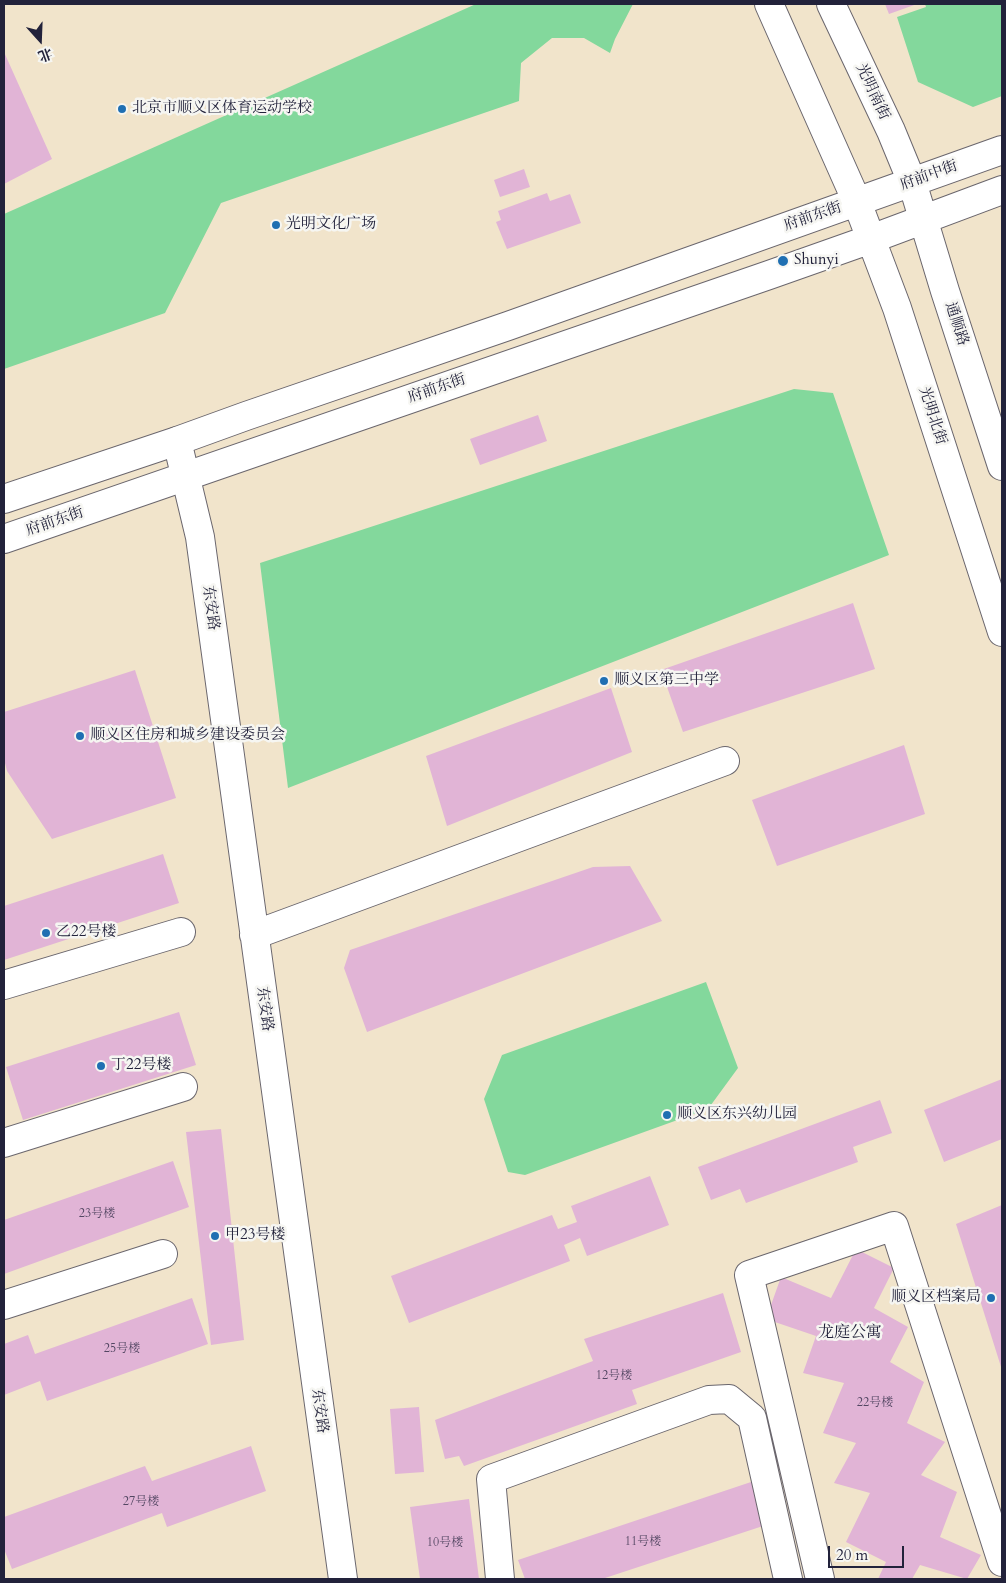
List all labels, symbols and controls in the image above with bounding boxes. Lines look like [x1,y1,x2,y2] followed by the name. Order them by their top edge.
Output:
[15,15,65,65] north arrow
[35,43,55,66] text: 北
[851,61,893,123] street label: 光明南街
[132,100,312,118] place label: 北京市顺义区体育运动学校
[116,103,128,115] marker: 北京市顺义区体育运动学校
[898,157,960,195] street label: 府前中街
[782,199,844,235] street label: 府前东街
[286,216,376,234] place label: 光明文化广场
[270,219,282,231] marker: 光明文化广场
[794,252,839,270] place label: Shunyi
[776,254,790,268] marker: Shunyi
[940,300,972,348] street label: 通顺路
[406,371,468,407] street label: 府前东街
[914,385,950,447] street label: 光明北街
[24,504,86,540] street label: 府前东街
[198,584,222,632] street label: 东安路
[614,672,719,690] place label: 顺义区第三中学
[598,675,610,687] marker: 顺义区第三中学
[90,727,285,745] place label: 顺义区住房和城乡建设委员会
[74,730,86,742] marker: 顺义区住房和城乡建设委员会
[56,924,116,942] place label: 乙22号楼
[40,927,52,939] marker: 乙22号楼
[252,985,276,1033] street label: 东安路
[111,1057,171,1075] place label: 丁22号楼
[95,1060,107,1072] marker: 丁22号楼
[677,1106,797,1124] place label: 顺义区东兴幼儿园
[661,1109,673,1121] marker: 顺义区东兴幼儿园
[79,1207,115,1221] house number: 23号楼
[225,1227,285,1245] place label: 甲23号楼
[209,1230,221,1242] marker: 甲23号楼
[891,1289,981,1307] place label: 顺义区档案局
[985,1292,997,1304] marker: 顺义区档案局
[818,1323,882,1343] district label: 龙庭公寓
[104,1342,140,1356] house number: 25号楼
[596,1369,632,1383] house number: 12号楼
[307,1387,331,1435] street label: 东安路
[857,1396,893,1410] house number: 22号楼
[123,1495,159,1509] house number: 27号楼
[625,1535,661,1549] house number: 11号楼
[427,1536,463,1550] house number: 10号楼
[831,1536,907,1568] scale bar
[836,1545,868,1565] text: 20 m

